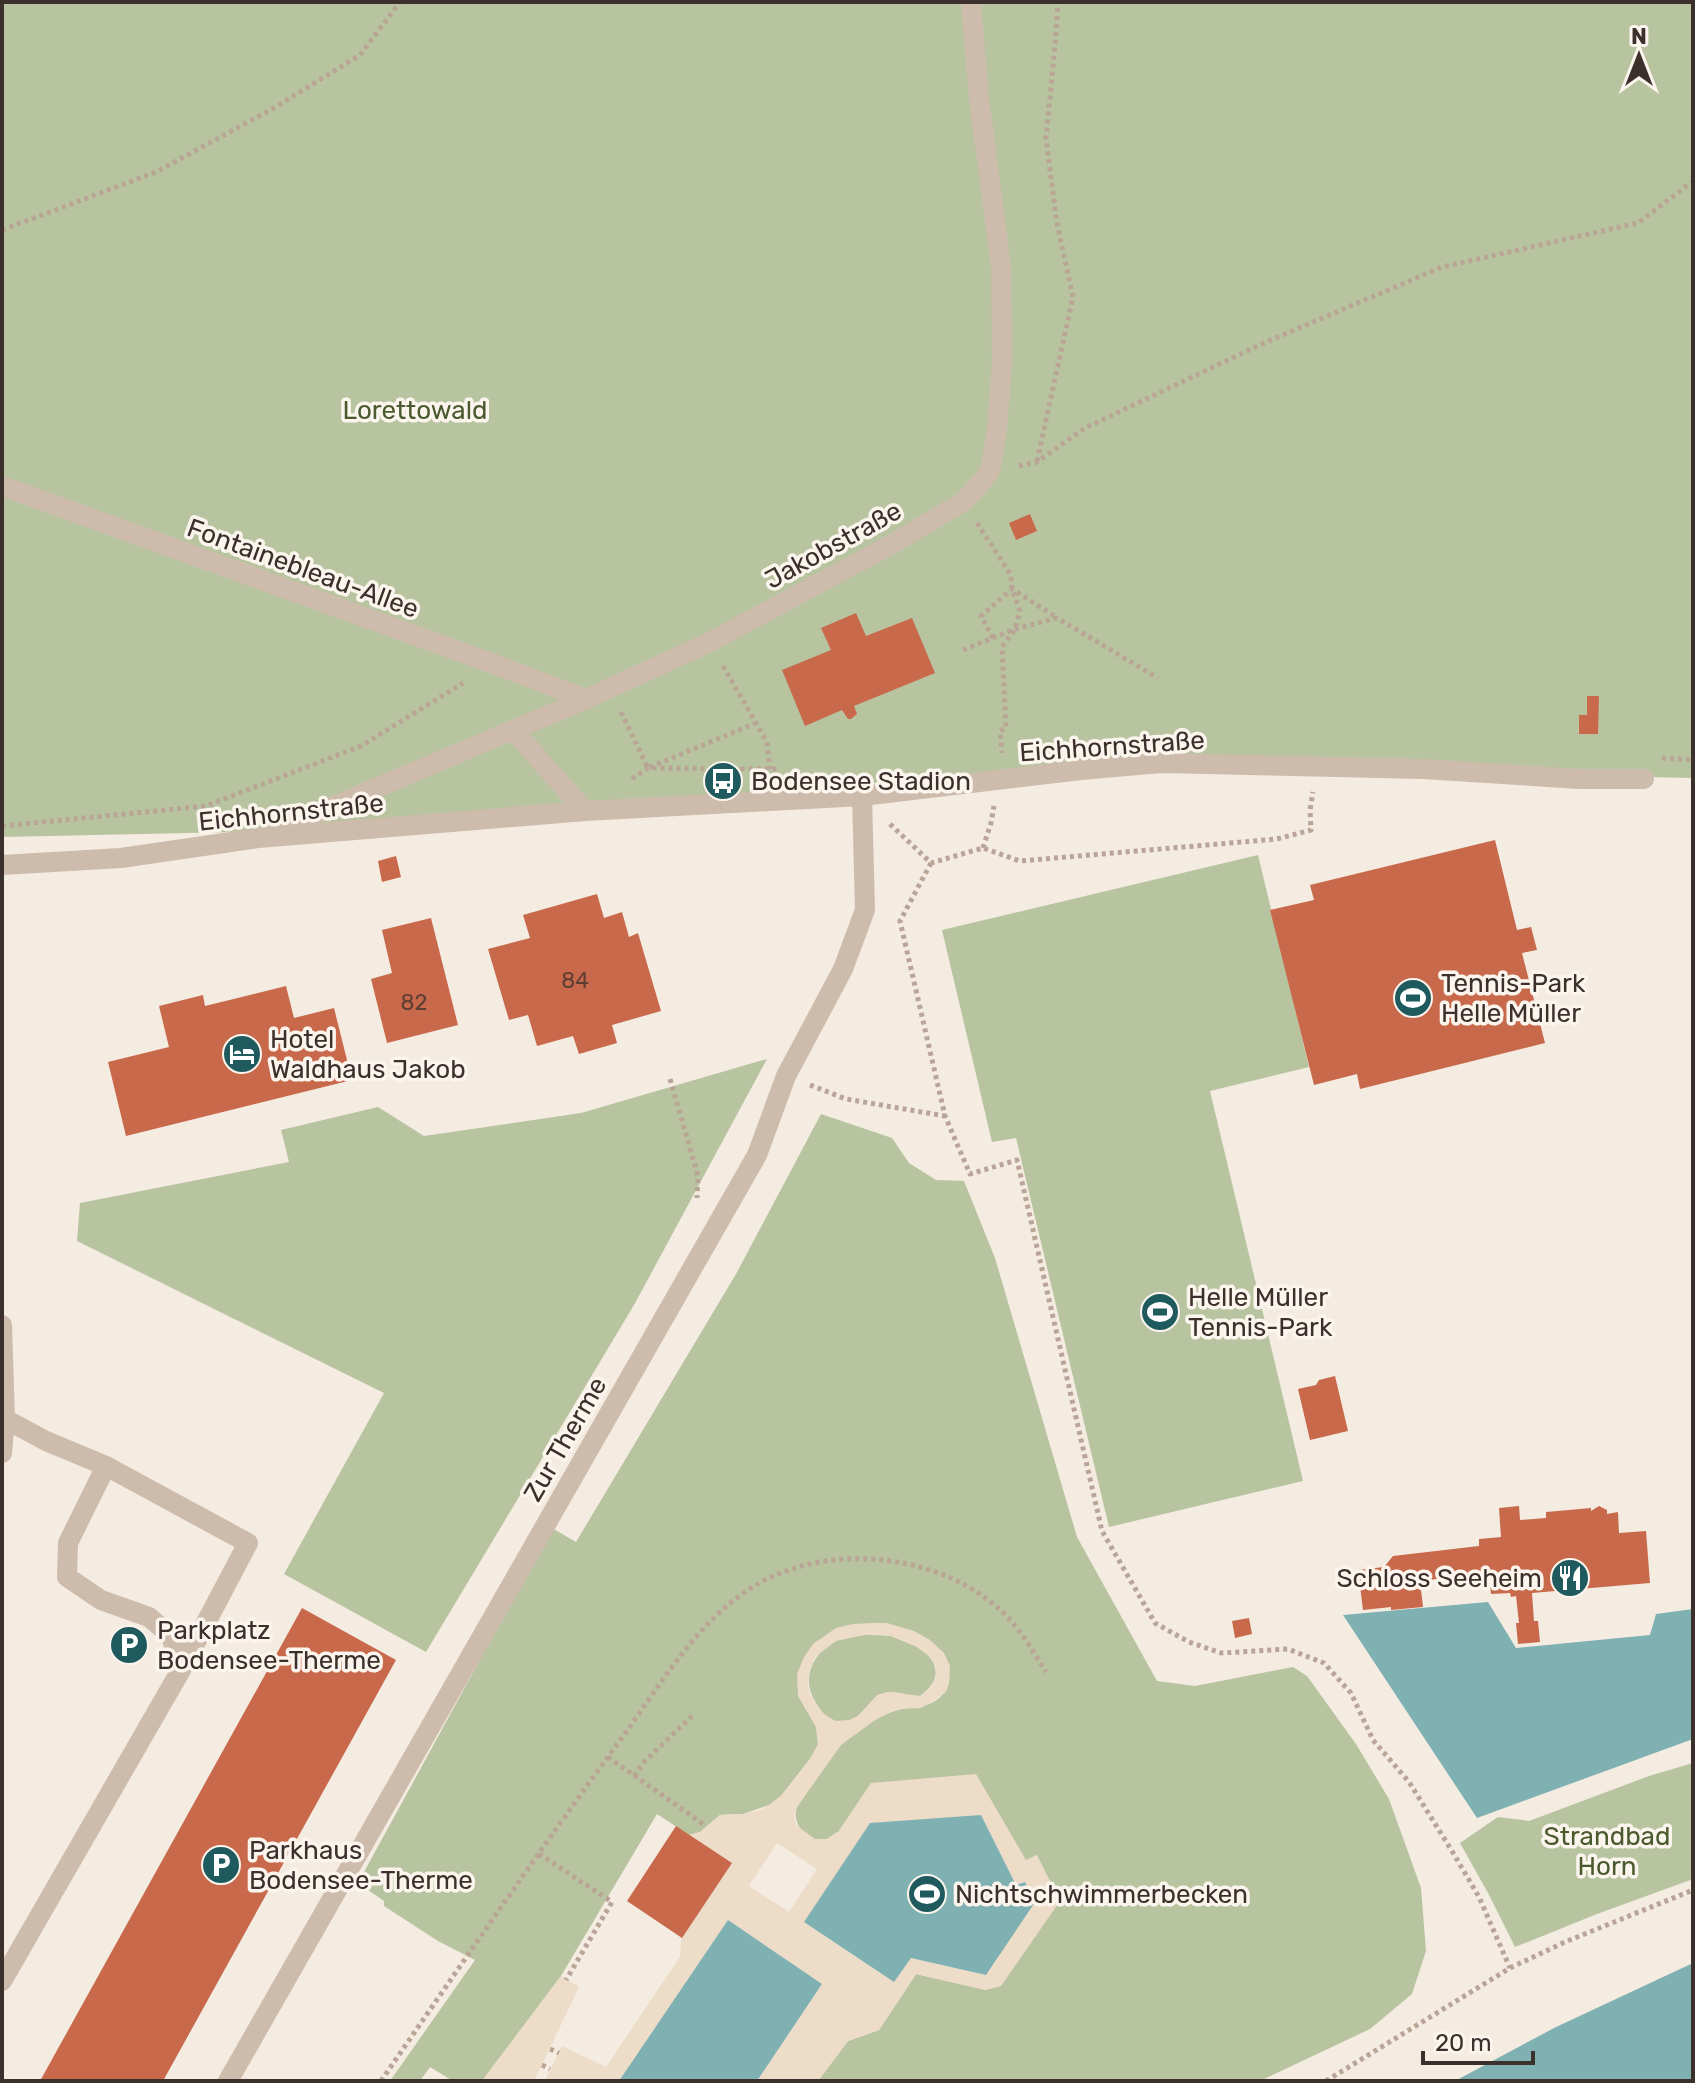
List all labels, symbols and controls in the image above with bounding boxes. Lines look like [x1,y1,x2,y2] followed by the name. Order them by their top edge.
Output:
[1599,16,1679,96] north arrow
[1631,23,1647,50] text: N
[343,395,487,426] park label: Lorettowald
[760,495,907,596] street label: Jakobstraße
[183,512,423,625] street label: Fontainebleau-Allee
[1018,725,1206,768] street label: Eichhornstraße
[702,760,744,802] bus stop icon: Bodensee Stadion
[751,766,971,797] place label: Bodensee Stadion
[197,787,385,838] street label: Eichhornstraße
[561,967,589,994] house number: 84
[1441,968,1586,1029] place label: Tennis-Park Helle Müller
[1392,977,1434,1019] sports icon: Tennis-Park Helle Müller
[401,989,427,1016] house number: 82
[270,1024,466,1085] place label: Hotel Waldhaus Jakob
[221,1033,263,1075] hotel icon: Hotel Waldhaus Jakob
[1188,1282,1333,1343] place label: Helle Müller Tennis-Park
[1139,1291,1181,1333] sports icon: Helle Müller Tennis-Park
[517,1372,613,1507] street label: Zur Therme
[1549,1557,1591,1599] restaurant icon: Schloss Seeheim
[1336,1563,1542,1594] place label: Schloss Seeheim
[157,1615,381,1676] place label: Parkplatz Bodensee-Therme
[108,1624,150,1666] parking icon: Parkplatz Bodensee-Therme
[1544,1821,1670,1882] park label: Strandbad Horn
[249,1835,473,1896] place label: Parkhaus Bodensee-Therme
[200,1844,242,1886] parking icon: Parkhaus Bodensee-Therme
[906,1873,948,1915] sports icon: Nichtschwimmerbecken
[955,1879,1248,1910] place label: Nichtschwimmerbecken
[1423,2015,1533,2065] scale bar
[1435,2029,1492,2057] text: 20 m

